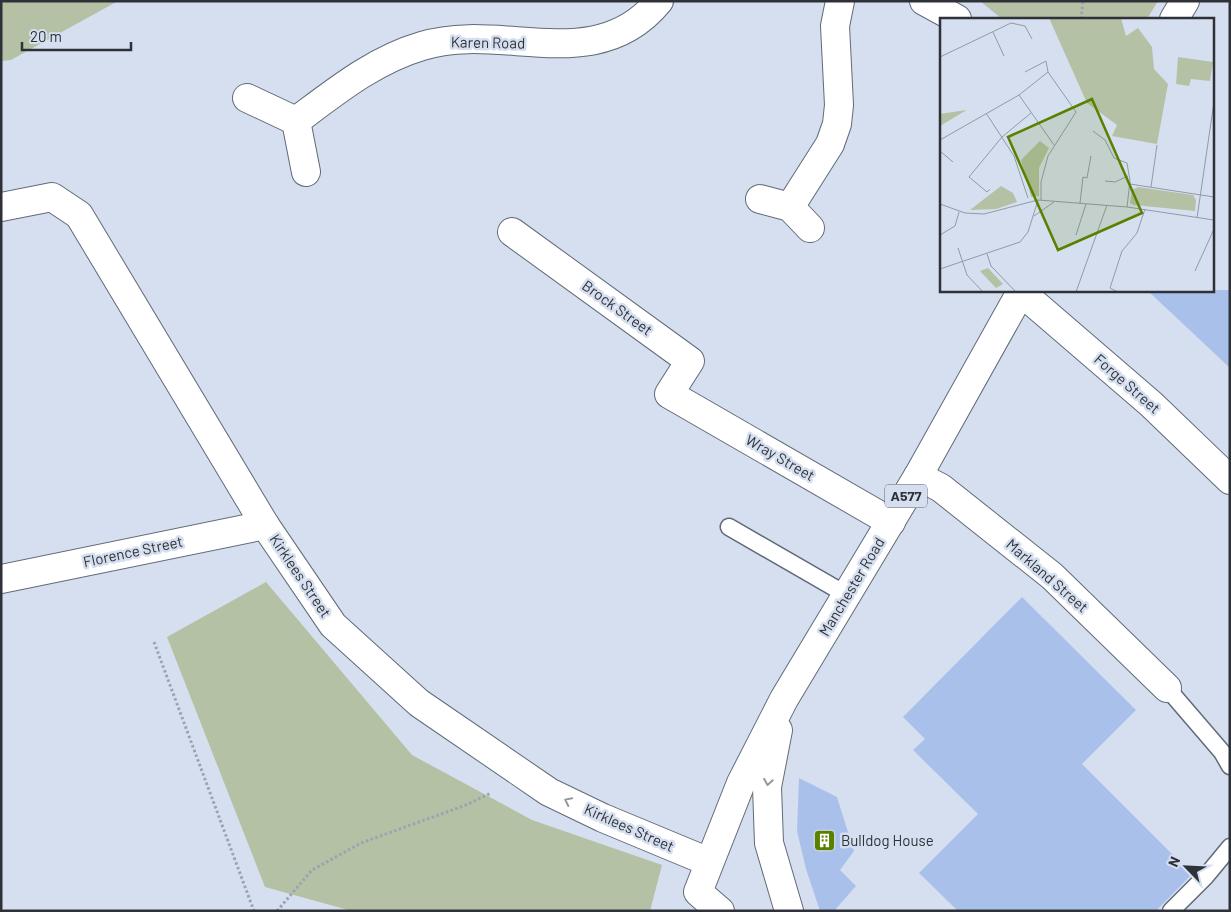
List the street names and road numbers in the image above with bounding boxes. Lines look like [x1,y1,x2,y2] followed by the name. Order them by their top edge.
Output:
[451,32,525,52] street label: Karen Road
[579,276,656,339] street label: Brock Street
[1091,350,1164,417] street label: Forge Street
[743,430,818,484] street label: Wray Street
[885,484,927,508] road number: A577
[266,530,335,620] street label: Kirklees Street
[81,532,184,570] street label: Florence Street
[815,534,888,639] street label: Manchester Road
[1003,535,1092,616] street label: Markland Street
[582,799,677,855] street label: Kirklees Street

